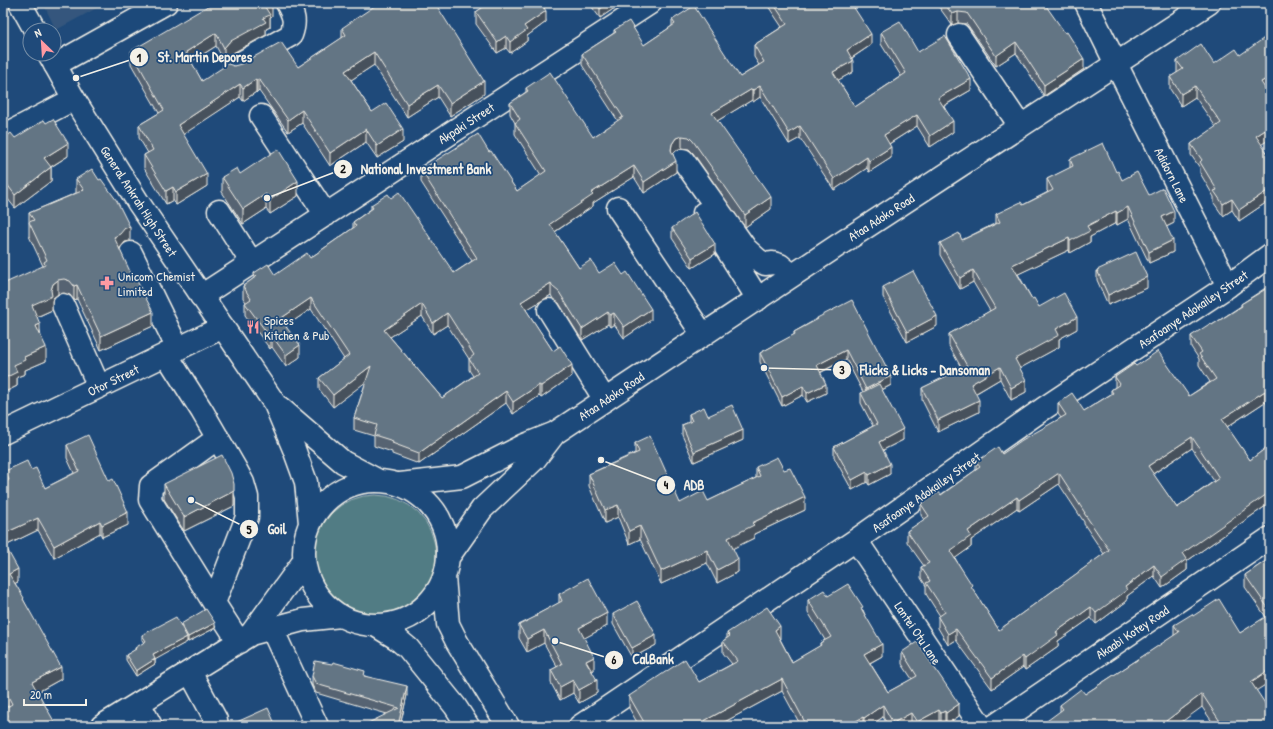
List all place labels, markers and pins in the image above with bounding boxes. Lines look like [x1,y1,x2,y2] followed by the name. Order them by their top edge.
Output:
[129,44,260,70] callout: St. Martin Depores
[333,156,499,182] callout: National Investment Bank
[118,267,196,300] place label: Unicom Chemist Limited
[99,275,115,291] pharmacy icon: Unicom Chemist Limited
[264,311,329,344] place label: Spices Kitchen & Pub
[245,319,261,335] restaurant icon: Spices Kitchen & Pub
[832,357,998,383] callout: Flicks & Licks - Dansoman
[656,472,712,498] callout: ADB
[239,516,294,542] callout: Goil
[604,647,682,673] callout: CalBank

